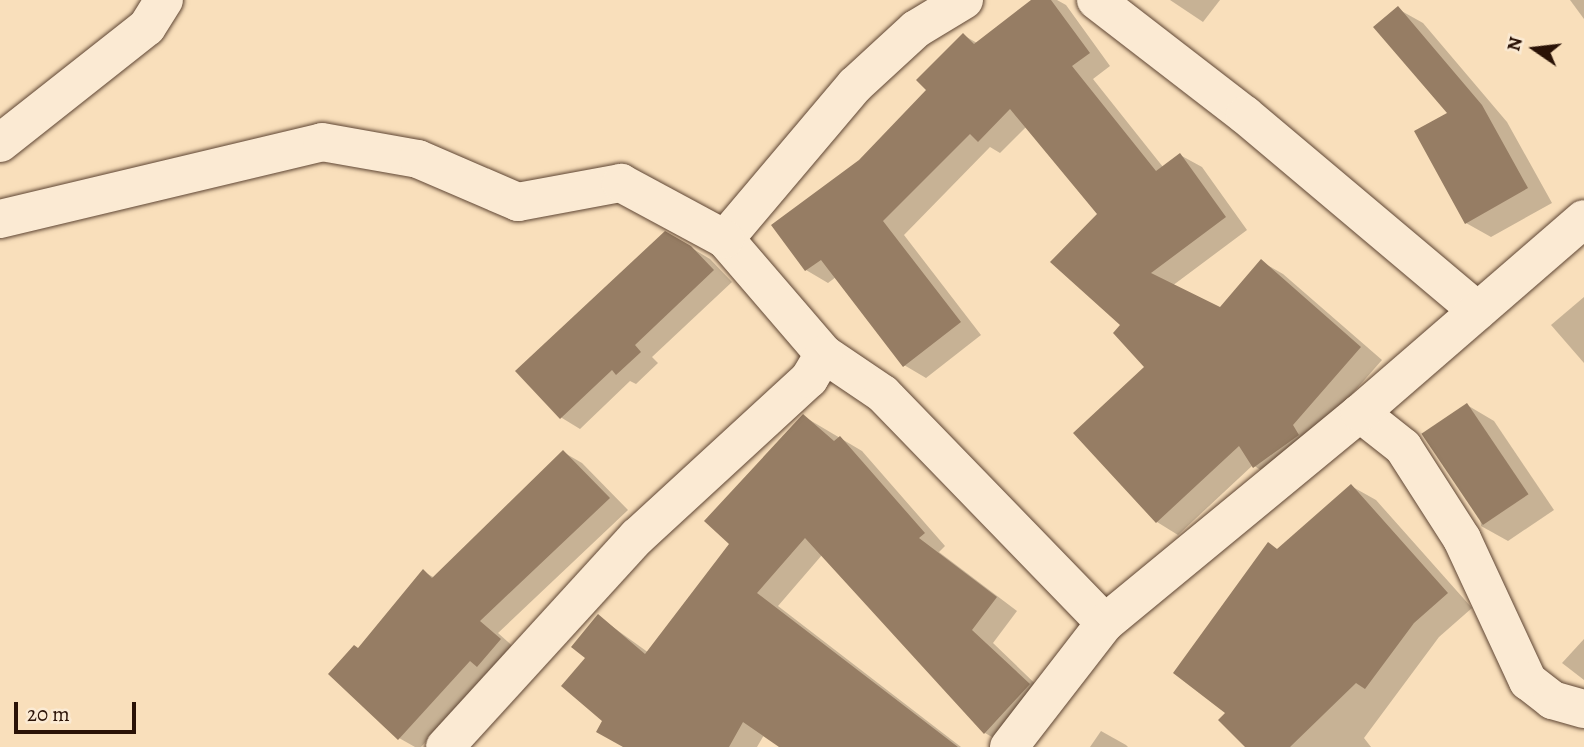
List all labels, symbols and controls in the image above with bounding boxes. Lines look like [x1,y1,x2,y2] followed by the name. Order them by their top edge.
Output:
[1500,14,1570,84] north arrow
[1500,34,1529,54] text: N
[18,688,140,732] scale bar
[27,700,70,728] text: 20 m

